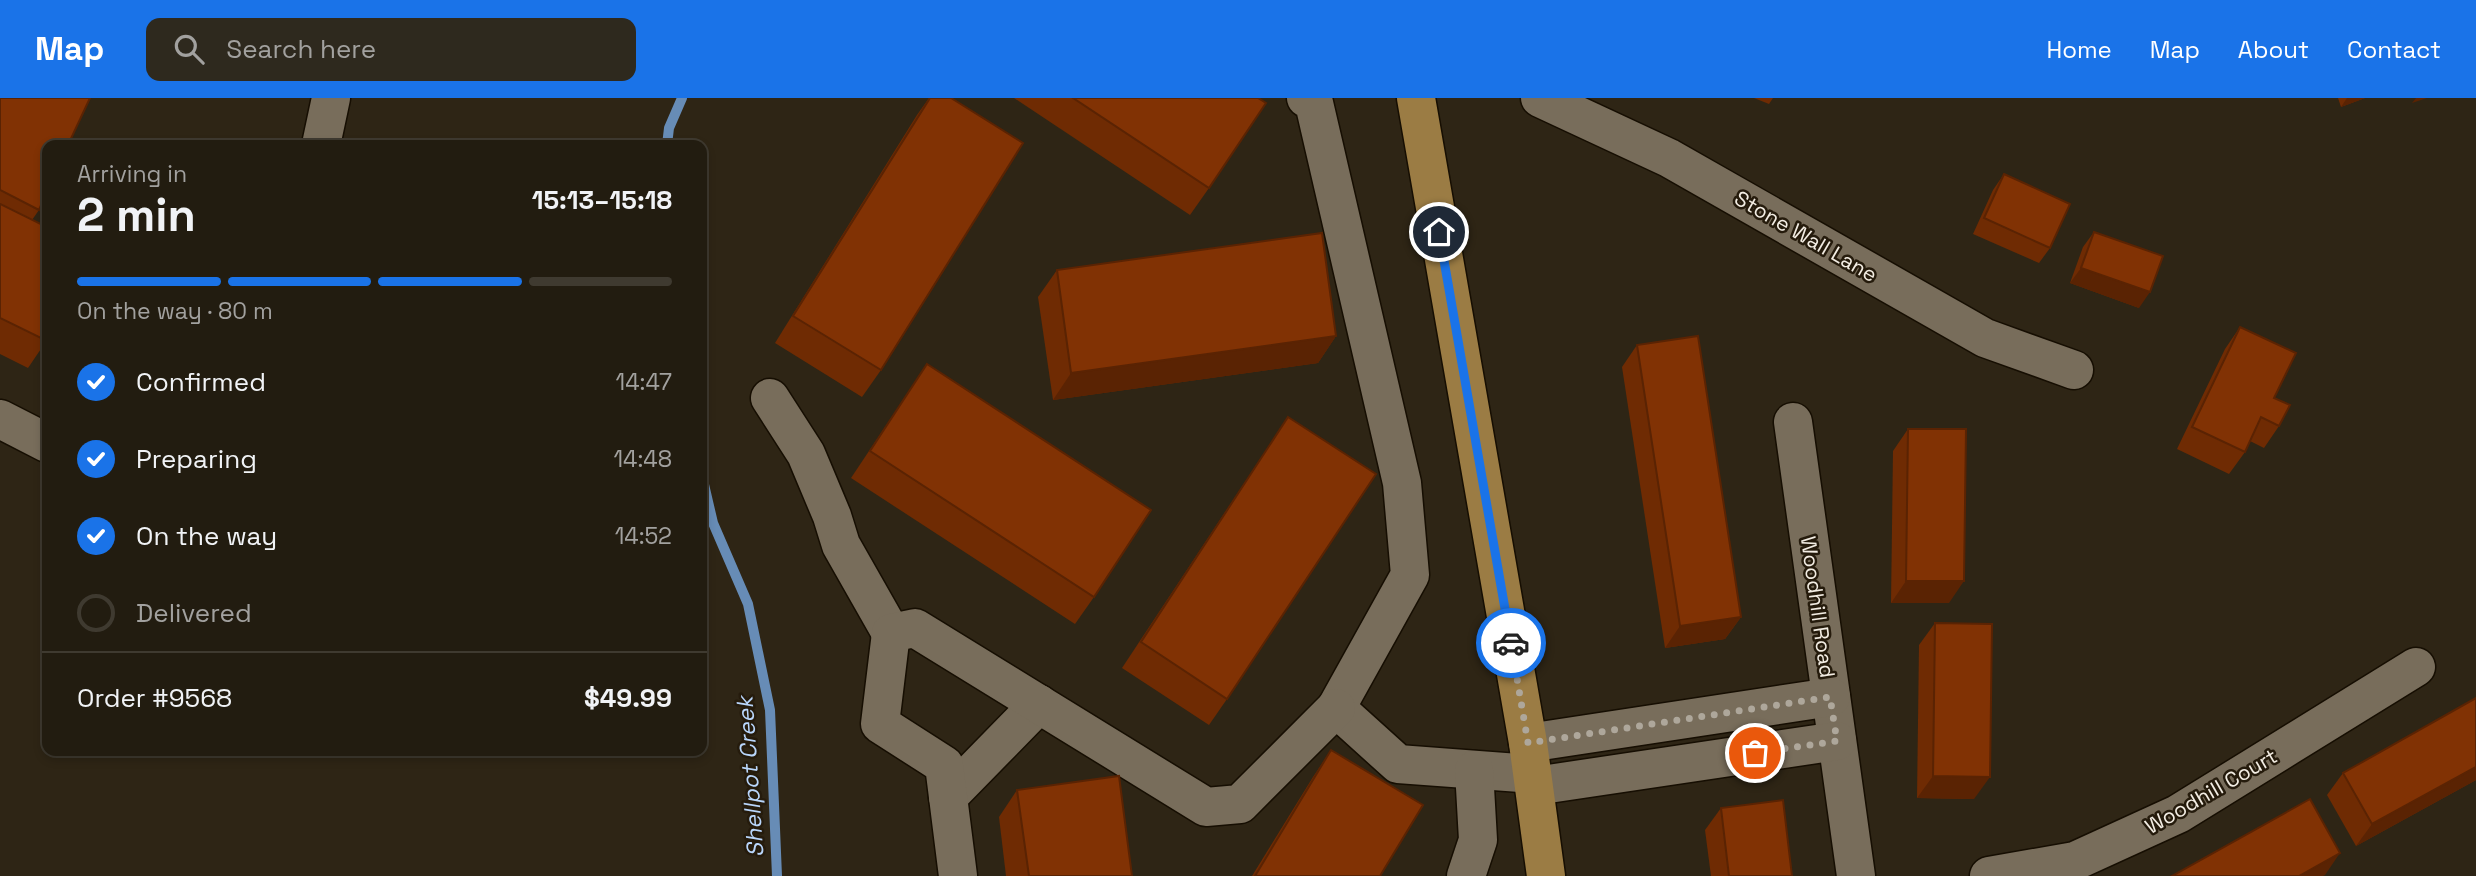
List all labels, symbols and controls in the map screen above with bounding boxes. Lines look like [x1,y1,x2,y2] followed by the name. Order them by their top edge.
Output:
[146,18,636,81] search box
[35,28,104,70] text: Map
[170,30,208,68] icon: search
[226,32,376,66] text: Search here
[2046,34,2112,65] text: Home
[2150,34,2200,65] text: Map
[2238,34,2309,65] text: About
[2347,34,2441,65] text: Contact
[77,159,187,189] text: Arriving in
[532,183,672,217] text: 15:13–15:18
[1730,184,1882,288] street label: Stone Wall Lane
[77,186,196,244] text: 2 min
[1409,202,1469,262] pin
[1420,213,1458,251] icon: home
[77,296,273,326] text: On the way · 80 m
[77,363,115,401] icon: check
[136,365,266,399] text: Confirmed
[616,367,672,397] text: 14:47
[77,440,115,478] icon: check
[136,442,257,476] text: Preparing
[613,444,672,474] text: 14:48
[77,517,115,555] icon: check
[136,519,277,553] text: On the way
[615,521,672,551] text: 14:52
[1795,534,1841,680] street label: Woodhill Road
[136,596,252,630] text: Delivered
[1476,608,1546,678] courier
[1492,624,1530,662] icon: car
[77,681,232,715] text: Order #9568
[584,681,672,715] text: $49.99
[729,693,771,858] water label: Shellpot Creek
[1725,723,1785,783] pin
[1736,734,1774,772] icon: bag
[2140,742,2282,840] street label: Woodhill Court

